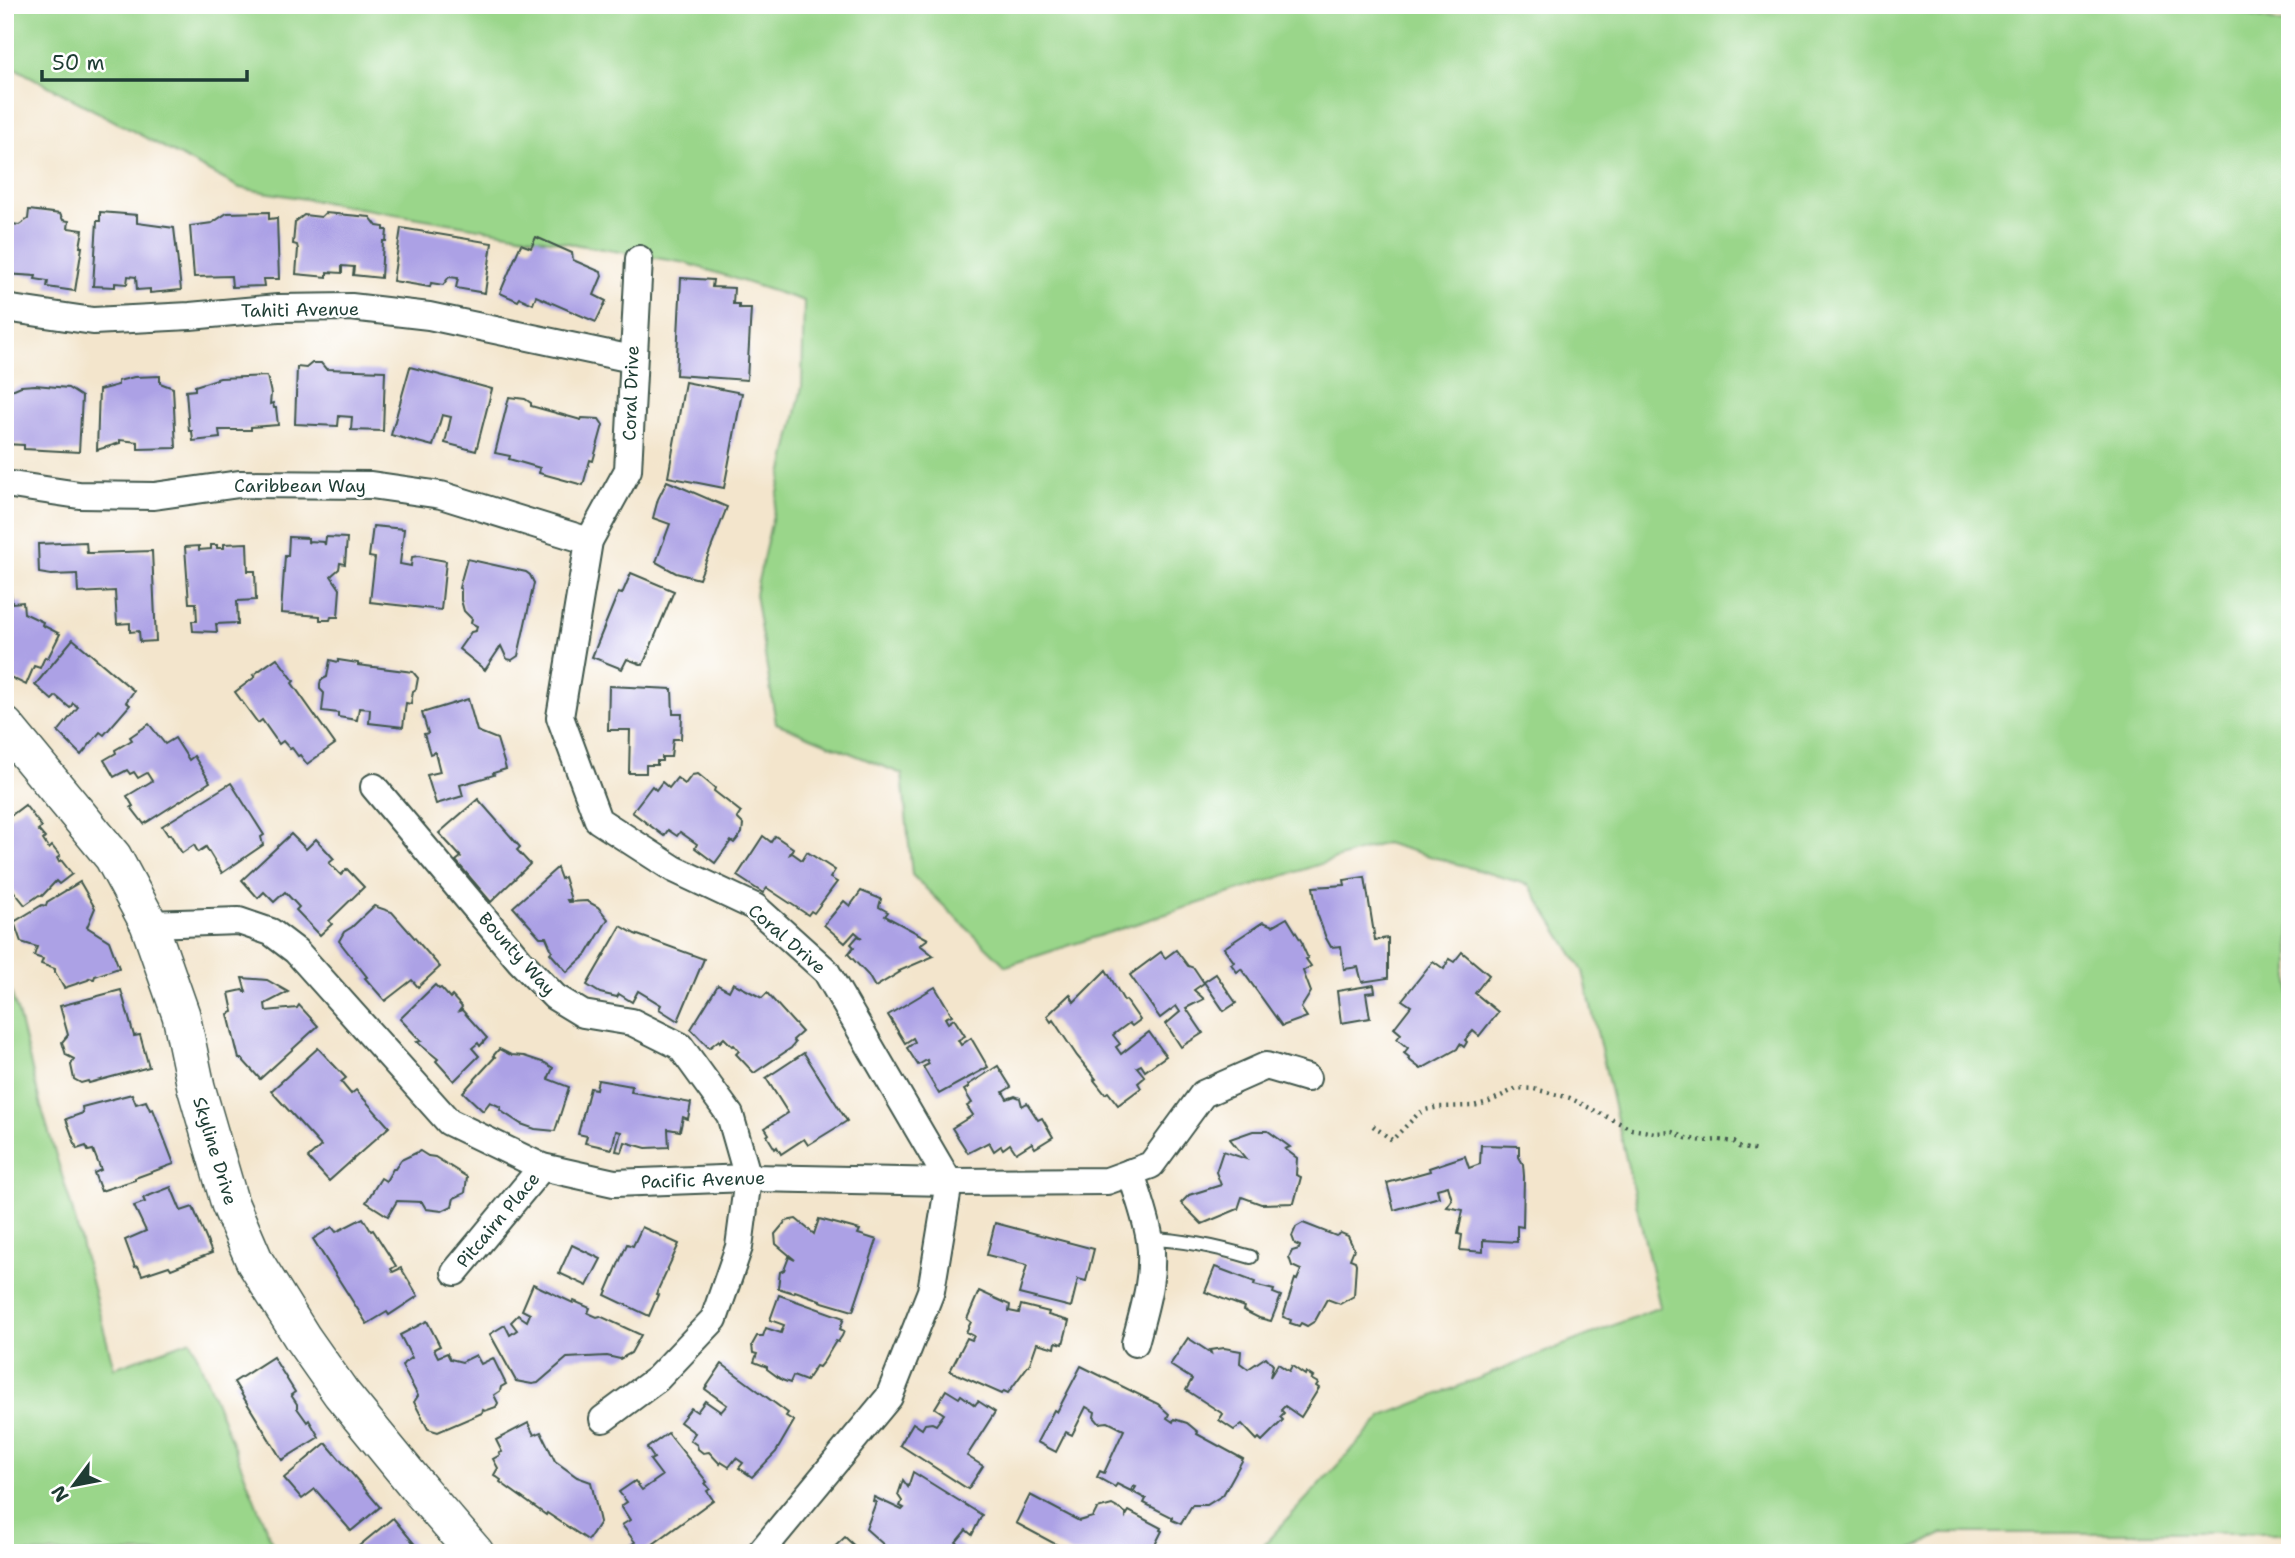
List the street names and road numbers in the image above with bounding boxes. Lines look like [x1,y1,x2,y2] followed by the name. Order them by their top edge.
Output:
[241,297,359,323] street label: Tahiti Avenue
[617,345,645,441] street label: Coral Drive
[234,474,366,498] street label: Caribbean Way
[743,899,831,979] street label: Coral Drive
[473,907,561,1001] street label: Bounty Way
[187,1094,243,1208] street label: Skyline Drive
[640,1166,766,1194] street label: Pacific Avenue
[451,1167,545,1273] street label: Pitcairn Place

